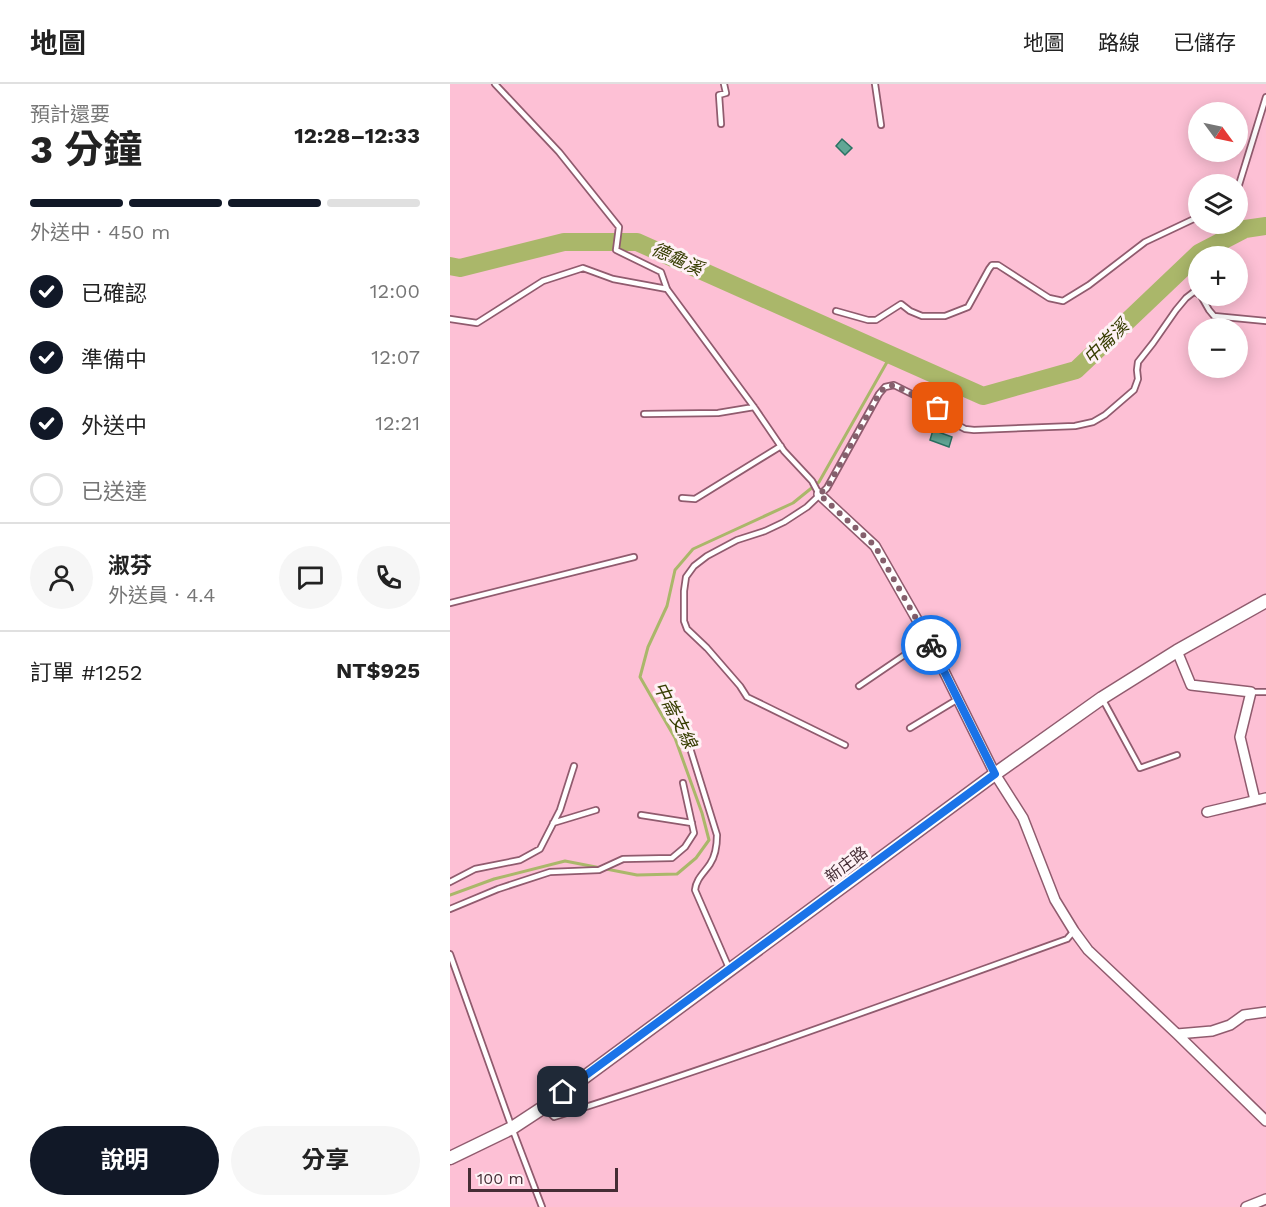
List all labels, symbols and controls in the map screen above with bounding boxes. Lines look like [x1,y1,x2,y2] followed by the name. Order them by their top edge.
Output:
[30,27,86,60] text: 地圖
[1023,30,1065,55] text: 地圖
[1098,30,1140,55] text: 路線
[1173,30,1236,55] text: 已儲存
[30,102,110,126] text: 預計還要
[1188,102,1248,162] north arrow
[1188,102,1248,378] map controls
[294,123,420,148] text: 12:28–12:33
[30,127,142,172] text: 3 分鐘
[1188,174,1248,234] button: layers
[30,220,170,244] text: 外送中 · 450 m
[648,238,709,280] water label: 德龜溪
[1188,246,1248,306] button: +
[30,275,63,308] icon: check
[370,279,420,303] text: 12:00
[81,281,147,306] text: 已確認
[1079,313,1135,368] water label: 中崙溪
[1188,318,1248,378] button: −
[30,341,63,374] icon: check
[371,345,420,369] text: 12:07
[81,347,147,372] text: 準備中
[912,382,963,433] pin
[921,391,954,424] icon: bag
[30,407,63,440] icon: check
[375,411,420,435] text: 12:21
[81,413,147,438] text: 外送中
[81,479,147,504] text: 已送達
[30,546,93,609] button: person
[279,546,342,609] button: chat
[357,546,420,609] button: phone
[108,553,152,578] text: 淑芬
[108,583,216,607] text: 外送員 · 4.4
[901,615,961,675] courier
[915,629,948,662] icon: bike
[336,658,420,683] text: NT$925
[30,660,143,685] text: 訂單 #1252
[650,678,702,753] water label: 中崙支線
[821,842,871,886] street label: 新庄路
[537,1066,588,1117] pin
[546,1075,579,1108] icon: home
[30,1126,219,1195] button: 說明
[231,1126,420,1195] button: 分享
[468,1165,618,1192] scale bar
[477,1169,524,1188] text: 100 m

